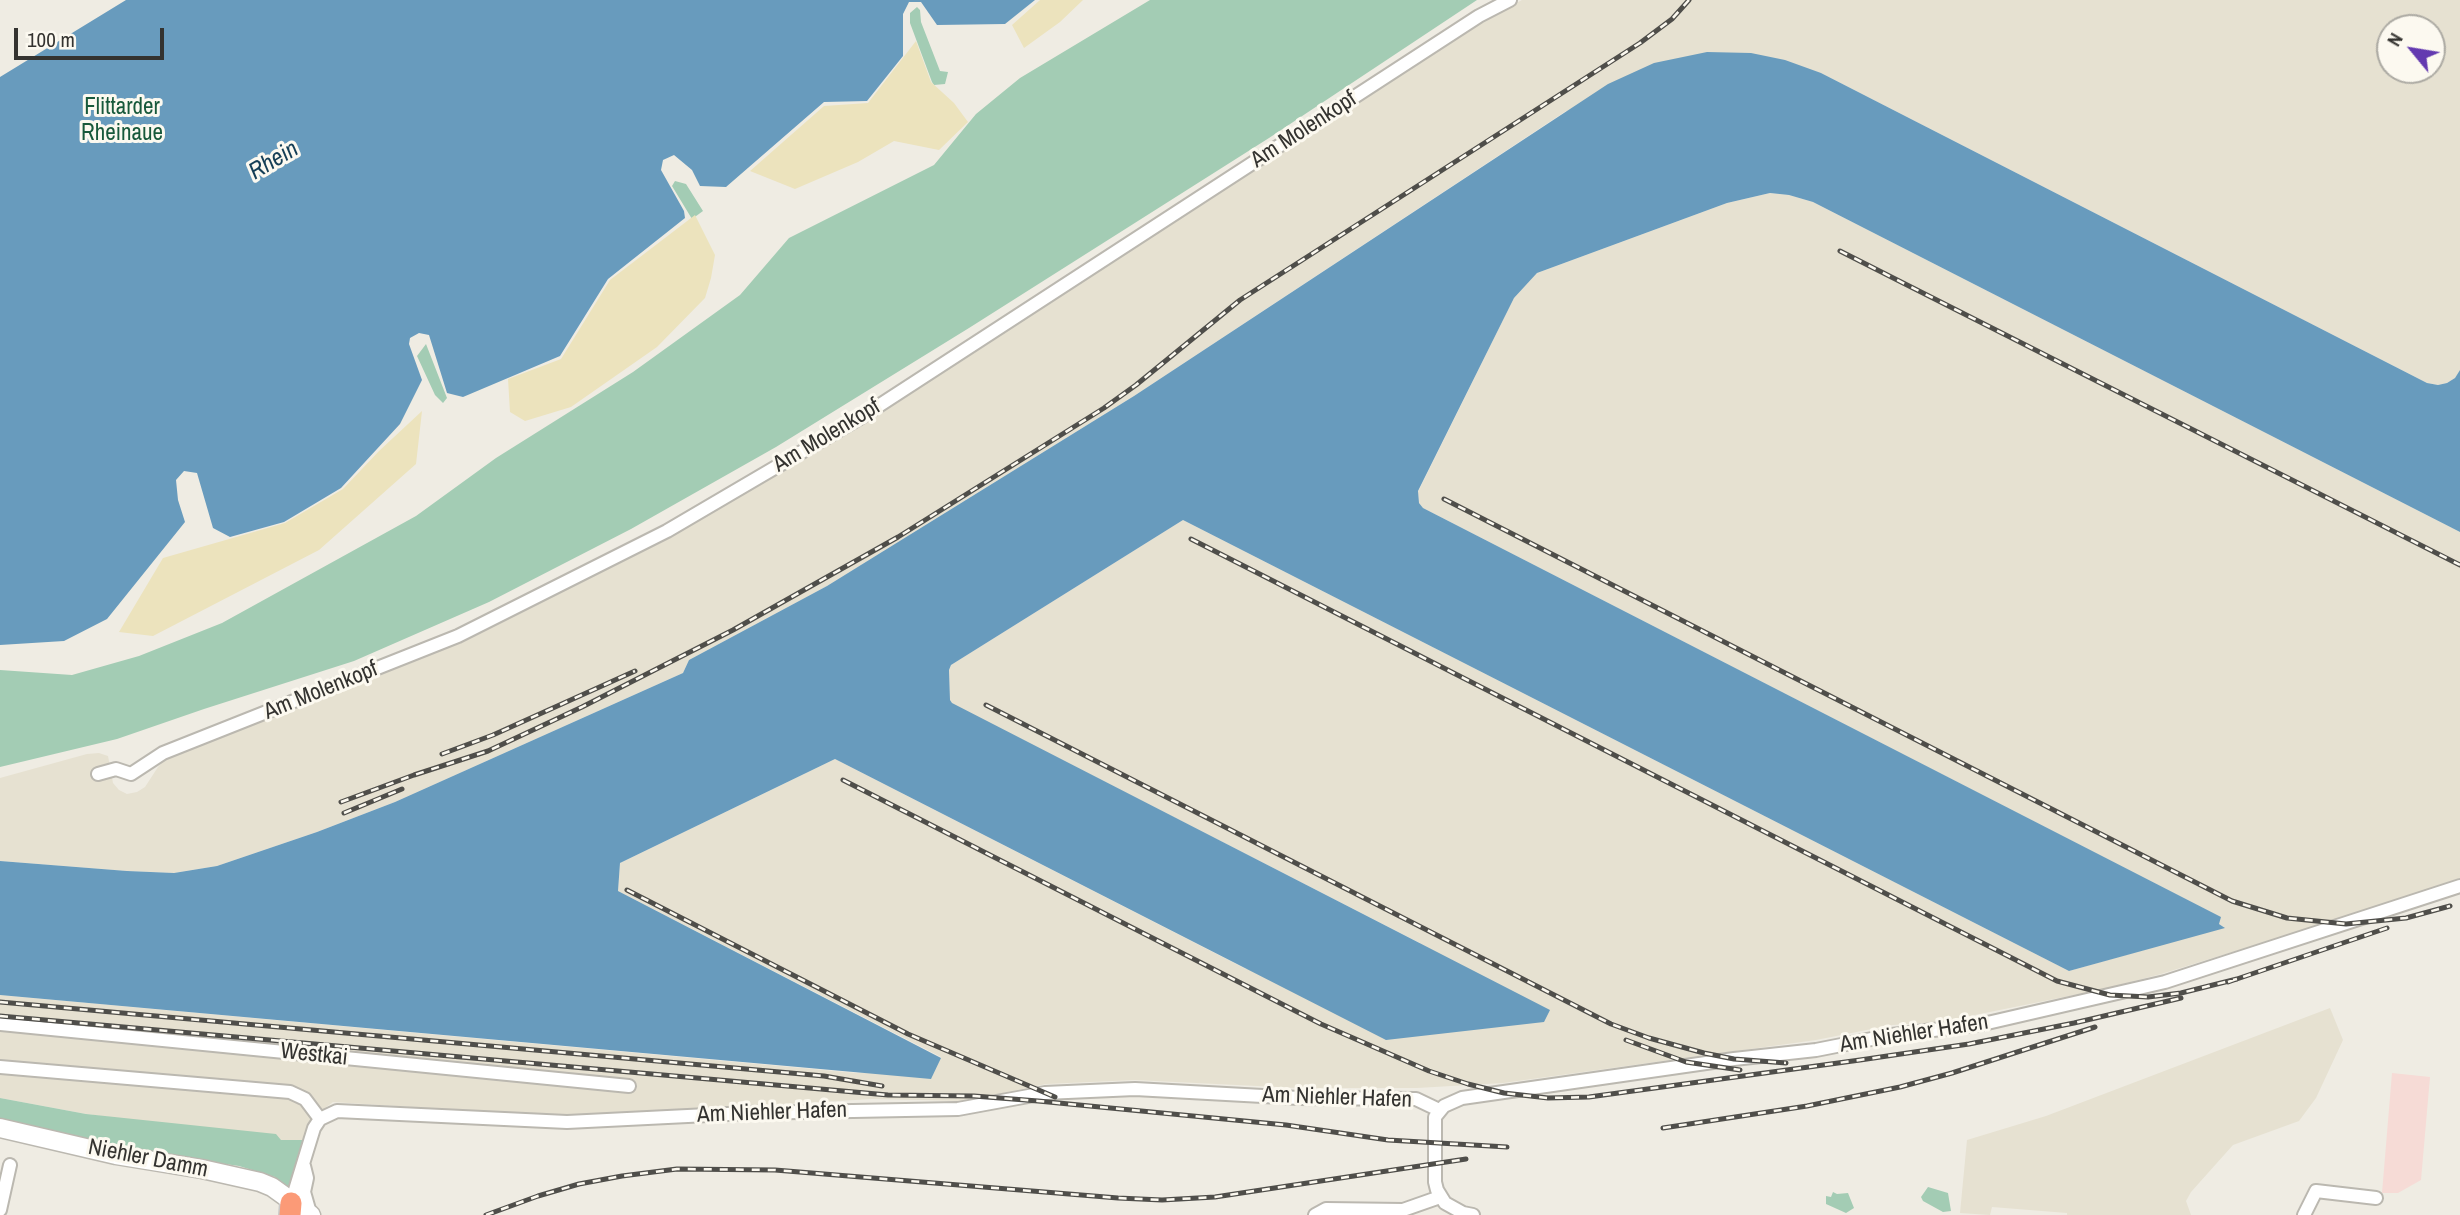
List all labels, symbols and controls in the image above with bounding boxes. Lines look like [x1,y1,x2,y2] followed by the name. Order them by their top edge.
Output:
[18,14,168,58] scale bar
[2376,14,2446,84] north arrow
[27,25,75,54] text: 100 m
[2380,28,2409,51] text: N
[1246,86,1362,174] street label: Am Molenkopf
[81,94,163,148] park label: Flittarder Rheinaue
[244,135,304,187] water label: Rhein
[768,393,886,479] street label: Am Molenkopf
[260,656,382,726] street label: Am Molenkopf
[1838,1009,1990,1059] street label: Am Niehler Hafen
[279,1038,349,1072] street label: Westkai
[1262,1082,1412,1114] street label: Am Niehler Hafen
[697,1097,847,1129] street label: Am Niehler Hafen
[86,1134,210,1184] street label: Niehler Damm

